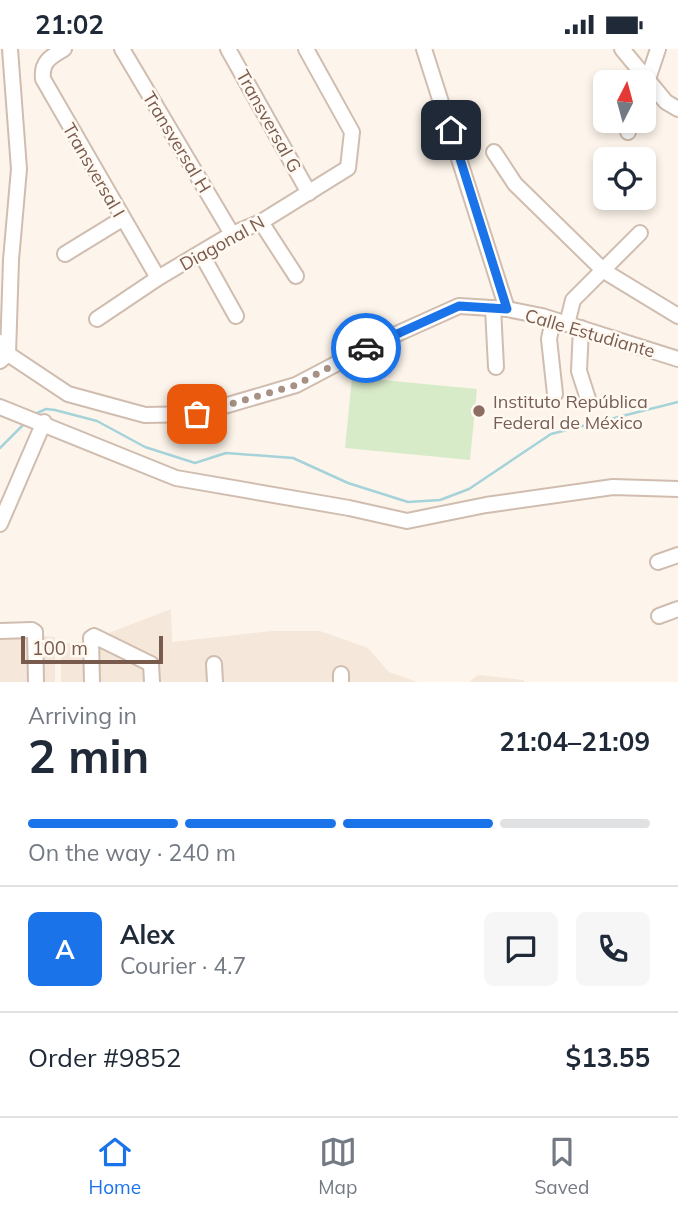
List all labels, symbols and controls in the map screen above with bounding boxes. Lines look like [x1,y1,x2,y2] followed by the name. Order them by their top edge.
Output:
[35,8,104,41] text: 21:02
[231,66,307,176] street label: Transversal G
[593,70,656,133] north arrow
[593,70,656,210] map controls
[138,87,216,197] street label: Transversal H
[421,100,481,160] pin
[432,111,470,149] icon: home
[58,119,130,221] street label: Transversal I
[593,147,656,210] button: locate
[176,210,268,276] street label: Diagonal N
[522,303,658,363] street label: Calle Estudiante
[331,313,401,383] courier
[347,329,385,367] icon: car
[167,384,227,444] pin
[493,390,648,434] place label: Instituto República Federal de México
[178,395,216,433] icon: bag
[471,403,487,419] marker: Instituto República Federal de México
[21,633,163,665] scale bar
[32,636,88,660] text: 100 m
[28,701,137,730] text: Arriving in
[499,725,650,758] text: 21:04–21:09
[28,727,149,785] text: 2 min
[28,838,236,867] text: On the way · 240 m
[484,912,558,986] button: chat
[576,912,650,986] button: phone
[120,918,175,951] text: Alex
[55,933,75,966] text: A
[120,951,246,980] text: Courier · 4.7
[28,1041,181,1074] text: Order #9852
[566,1041,650,1074] text: $13.55
[89,1133,141,1199] tab: Home
[318,1133,357,1199] tab: Map
[535,1133,589,1199] tab: Saved

